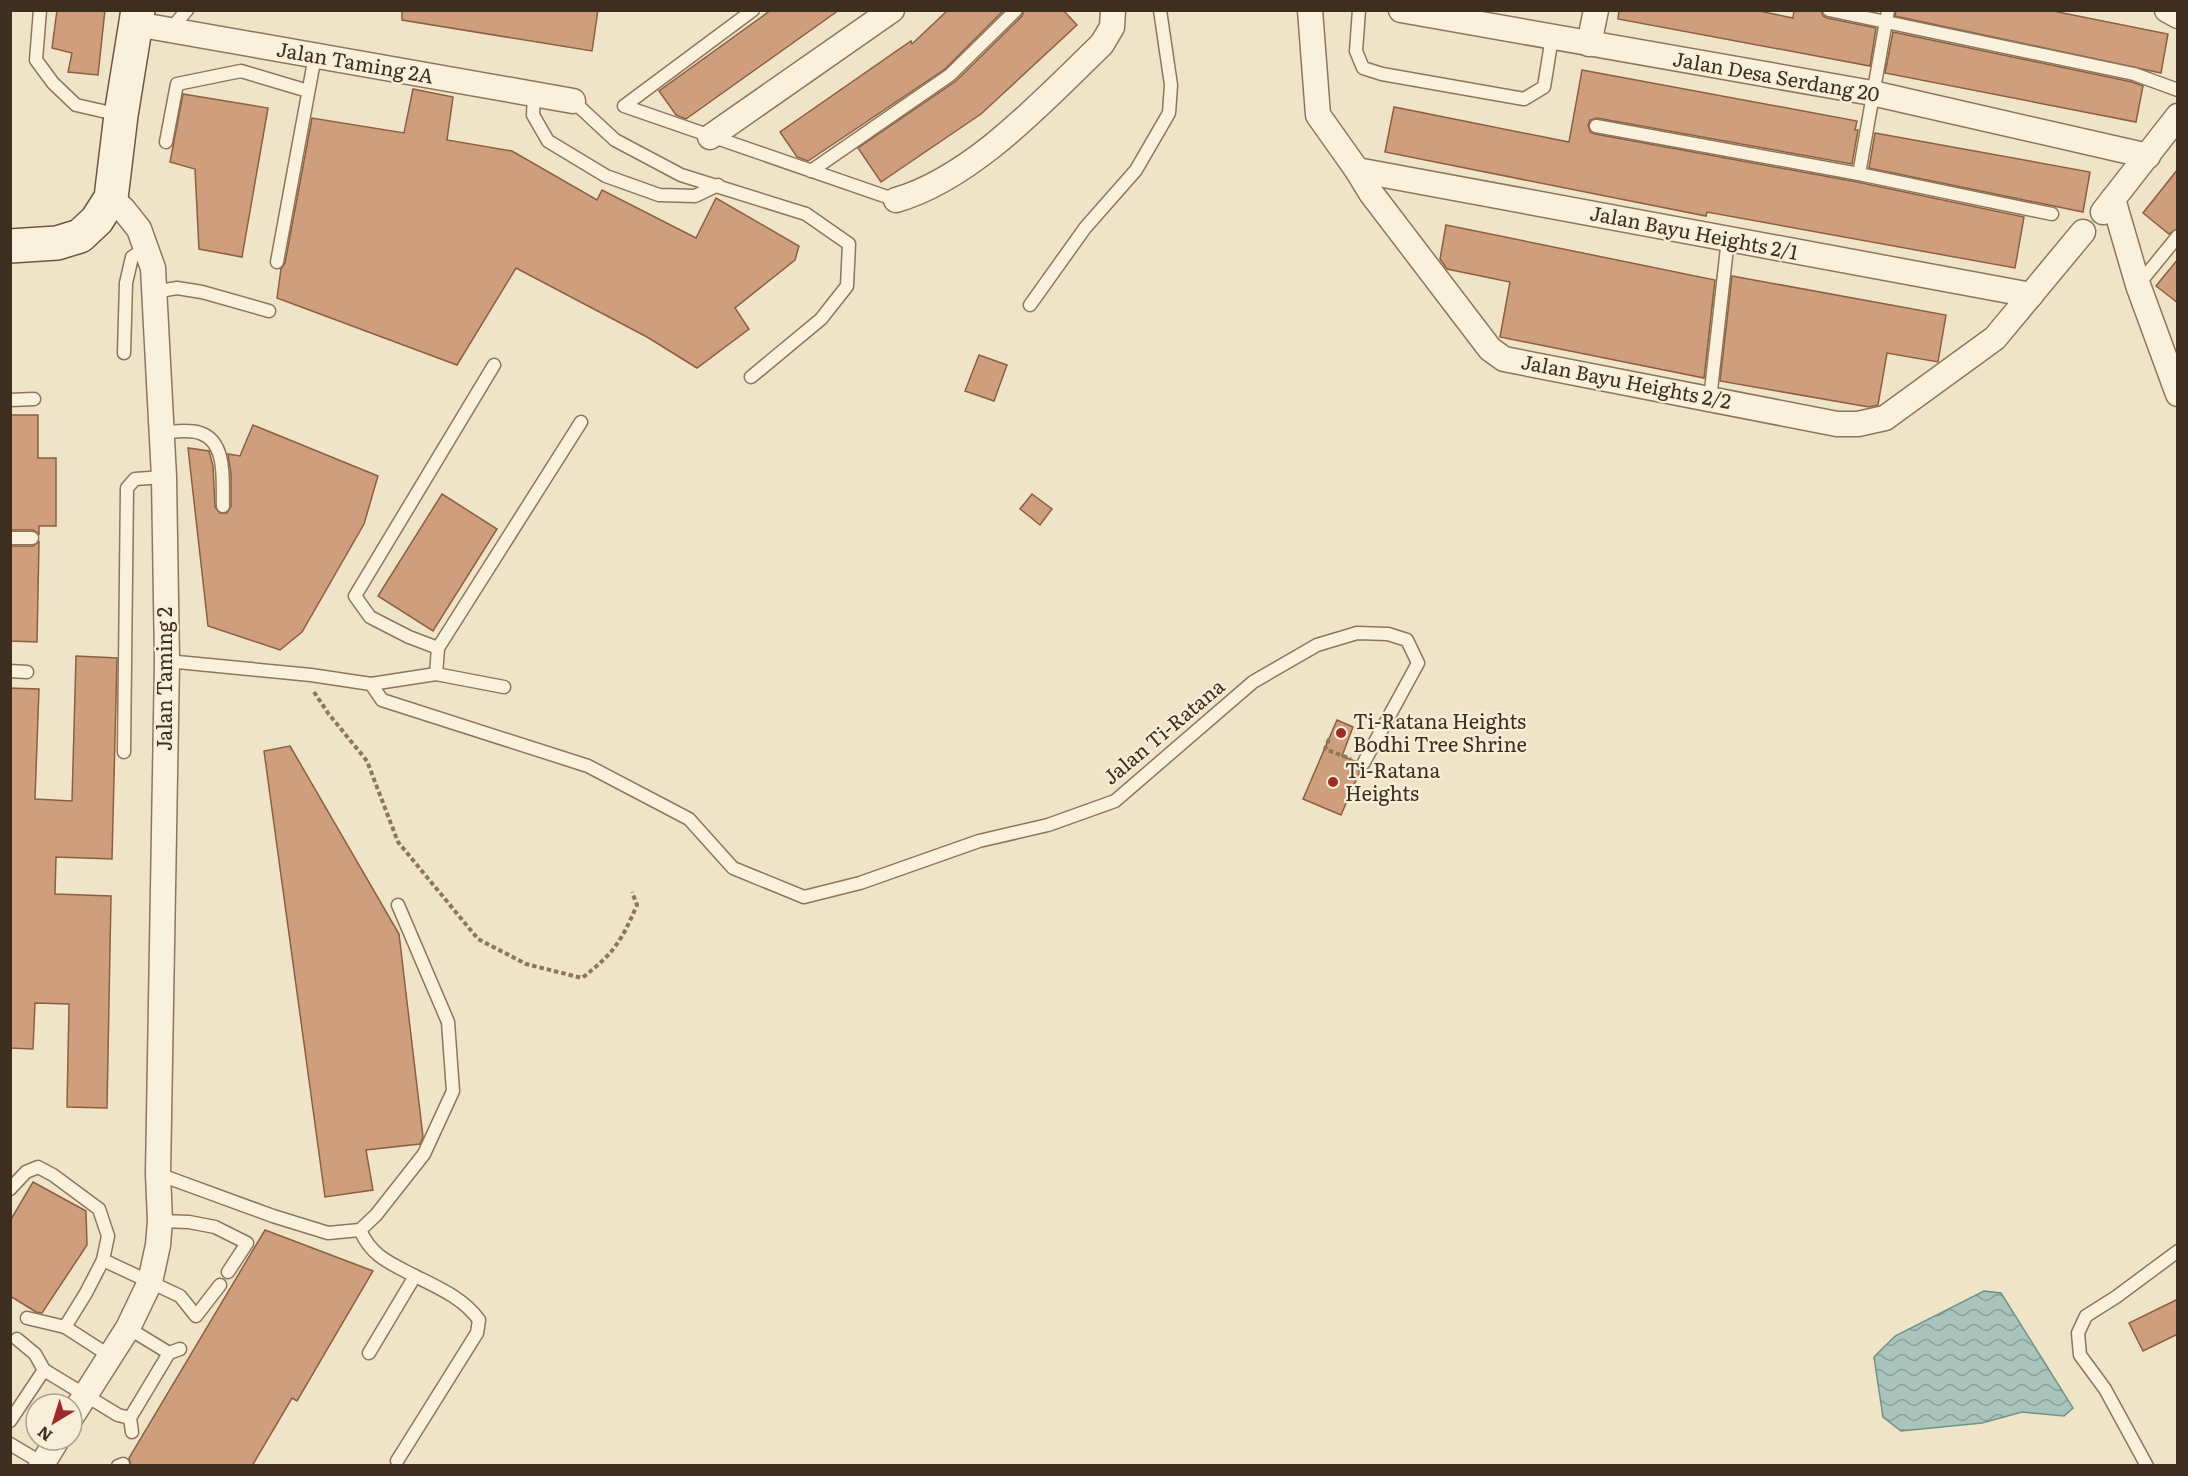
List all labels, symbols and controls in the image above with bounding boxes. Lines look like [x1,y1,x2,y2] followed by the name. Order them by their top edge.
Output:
[275,32,436,90] street label: Jalan Taming 2A
[1671,42,1882,108] street label: Jalan Desa Serdang 20
[1588,196,1801,266] street label: Jalan Bayu Heights 2/1
[1519,345,1734,415] street label: Jalan Bayu Heights 2/2
[148,607,178,751] street label: Jalan Taming 2
[1095,670,1230,790] street label: Jalan Ti-Ratana
[1353,705,1527,758] place label: Ti-Ratana Heights Bodhi Tree Shrine
[1334,726,1348,740] marker: Ti-Ratana Heights Bodhi Tree Shrine
[1345,754,1440,807] place label: Ti-Ratana Heights
[1326,775,1340,789] marker: Ti-Ratana Heights
[24,1392,84,1452] north arrow
[31,1421,57,1448] text: N

